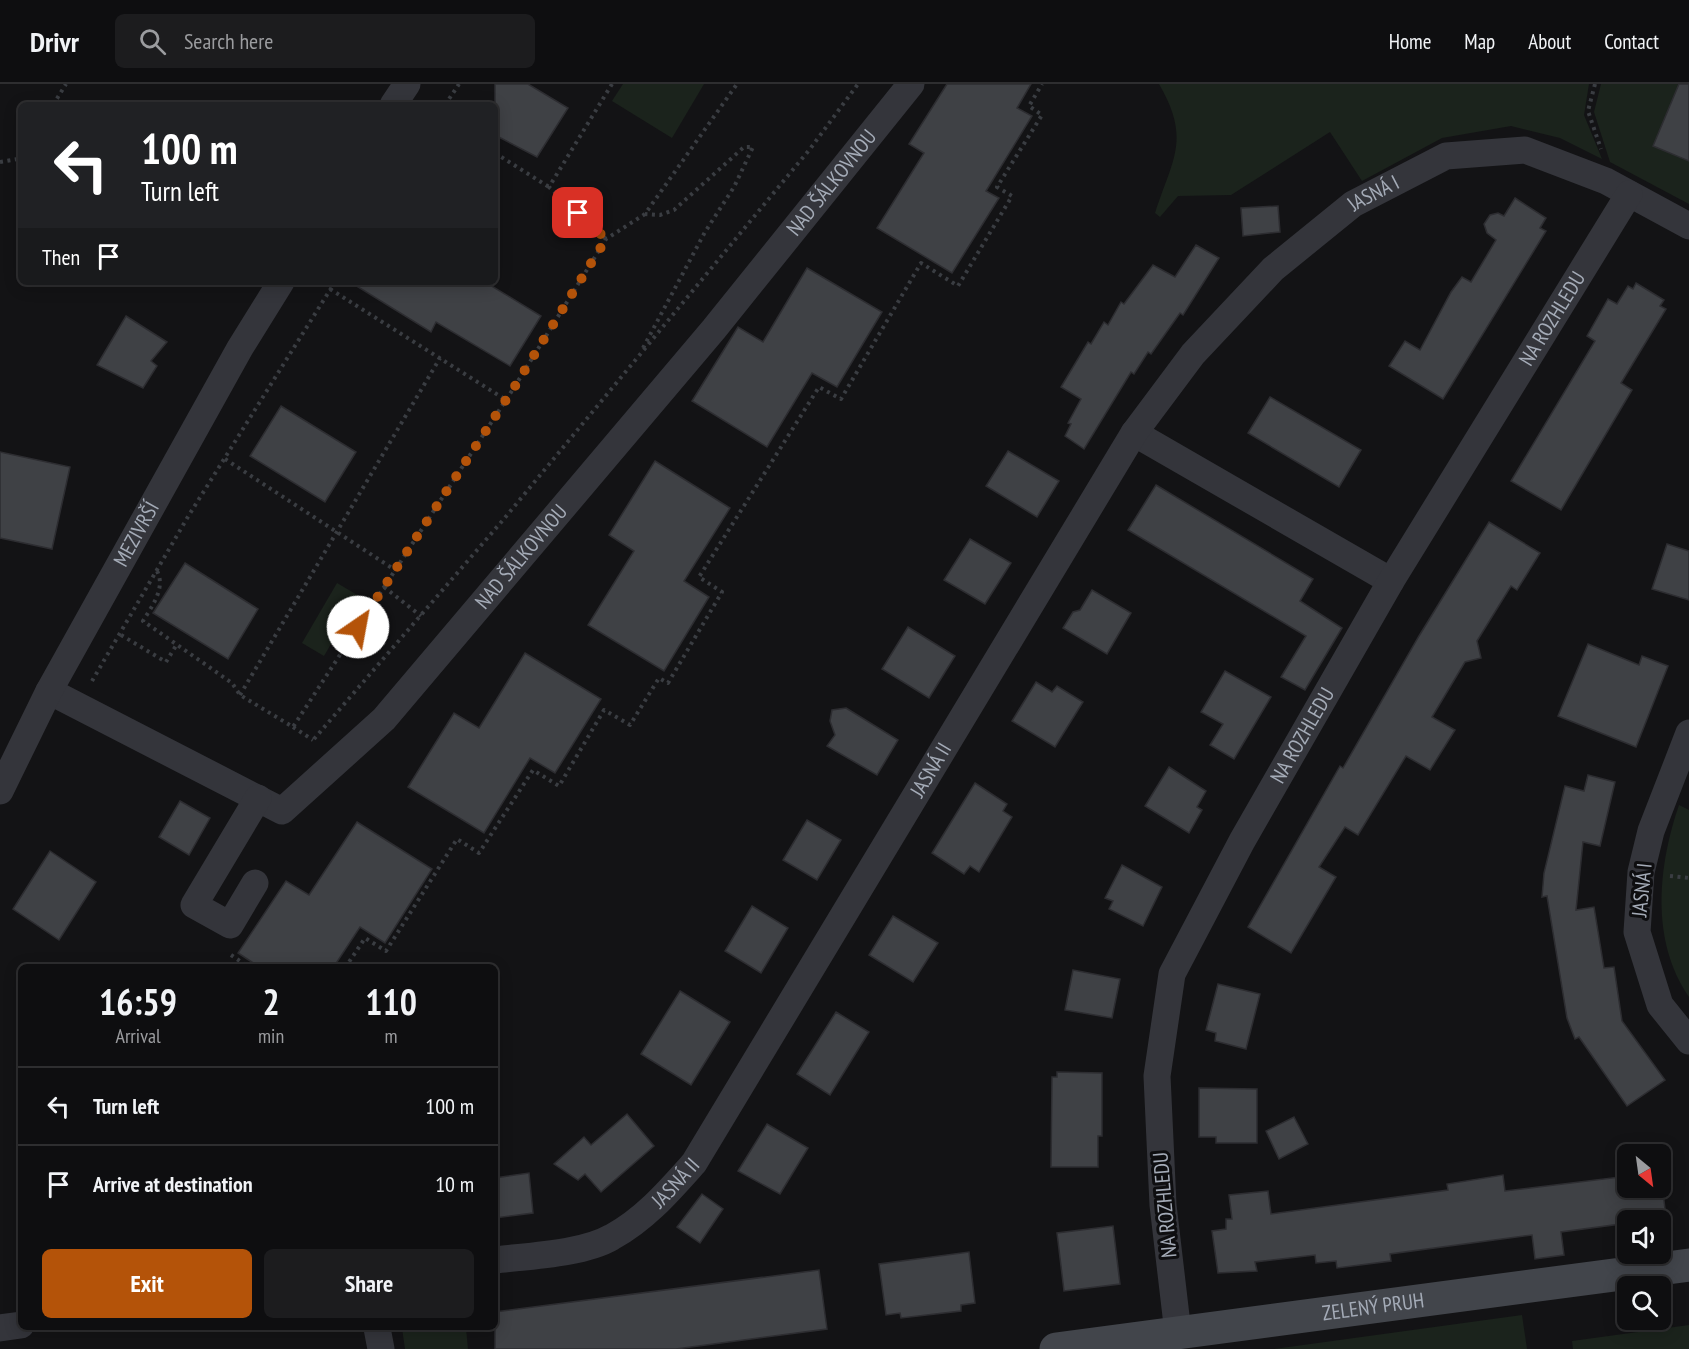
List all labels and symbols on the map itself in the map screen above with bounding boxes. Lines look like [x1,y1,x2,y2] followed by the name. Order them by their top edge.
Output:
[780,124,882,241] street label: NAD ŠÁLKOVNOU
[1341,169,1404,217] street label: JASNÁ I
[552,187,603,238] pin
[1513,266,1591,371] street label: NA ROZHLEDU
[107,496,165,571] street label: MEZIVRŠÍ
[469,498,573,614] street label: NAD ŠÁLKOVNOU
[326,595,390,659] position arrow
[1264,683,1340,788] street label: NA ROZHLEDU
[903,737,957,803] street label: JASNÁ II
[1625,862,1658,919] street label: JASNÁ I
[1617,1144,1671,1198] north arrow
[1146,1151,1183,1259] street label: NA ROZHLEDU
[645,1152,705,1214] street label: JASNÁ II
[1320,1286,1426,1327] street label: ZELENÝ PRUH

